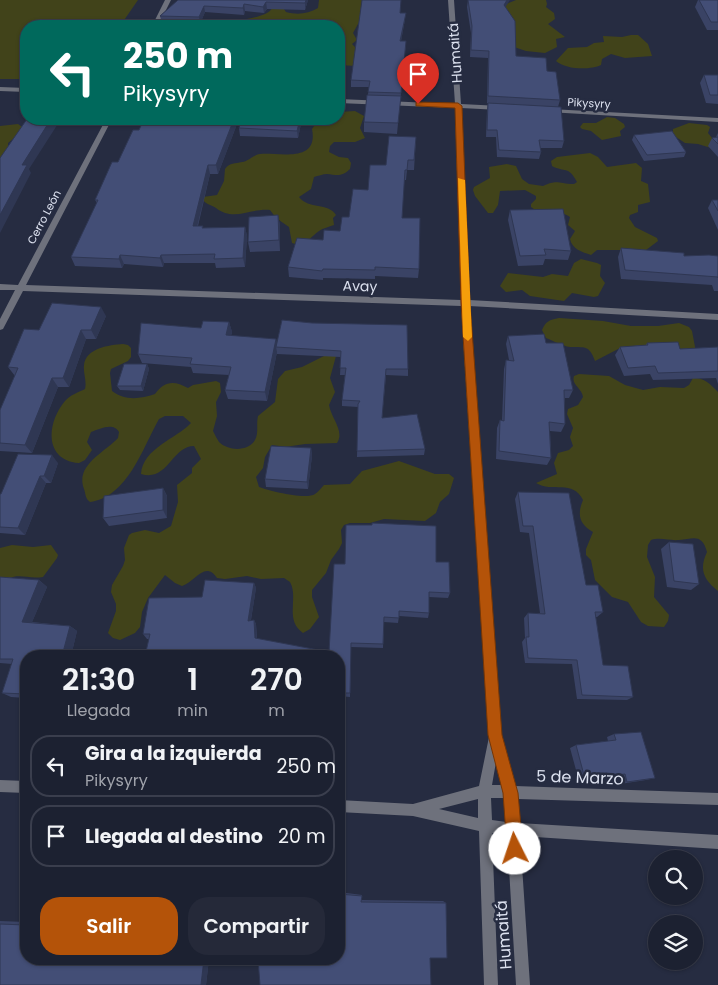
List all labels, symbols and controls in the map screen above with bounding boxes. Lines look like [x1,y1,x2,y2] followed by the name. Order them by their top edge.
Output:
[443,22,467,84] street label: Humaitá
[123,31,233,80] text: 250 m
[40,40,105,105] icon: left
[397,53,439,104] pin
[404,60,432,88] icon: arrive
[123,78,209,109] text: Pikysyry
[567,94,612,112] street label: Pikysyry
[23,187,65,247] street label: Cerro León
[342,275,378,297] street label: Avay
[62,658,135,701] text: 21:30
[187,658,198,701] text: 1
[250,658,303,701] text: 270
[67,699,131,722] text: Llegada
[177,699,208,722] text: min
[268,699,285,722] text: m
[85,740,262,767] text: Gira a la izquierda
[42,752,70,780] icon: left
[277,753,336,780] text: 250 m
[536,764,624,791] street label: 5 de Marzo
[85,769,148,792] text: Pikysyry
[42,822,70,850] icon: arrive
[488,822,540,874] position arrow
[85,823,263,850] text: Llegada al destino
[278,823,326,850] text: 20 m
[648,850,703,970] map controls
[648,850,703,905] button: search
[40,897,178,955] button: Salir
[188,897,325,955] button: Compartir
[490,900,517,970] street label: Humaitá
[648,915,703,970] button: layers

